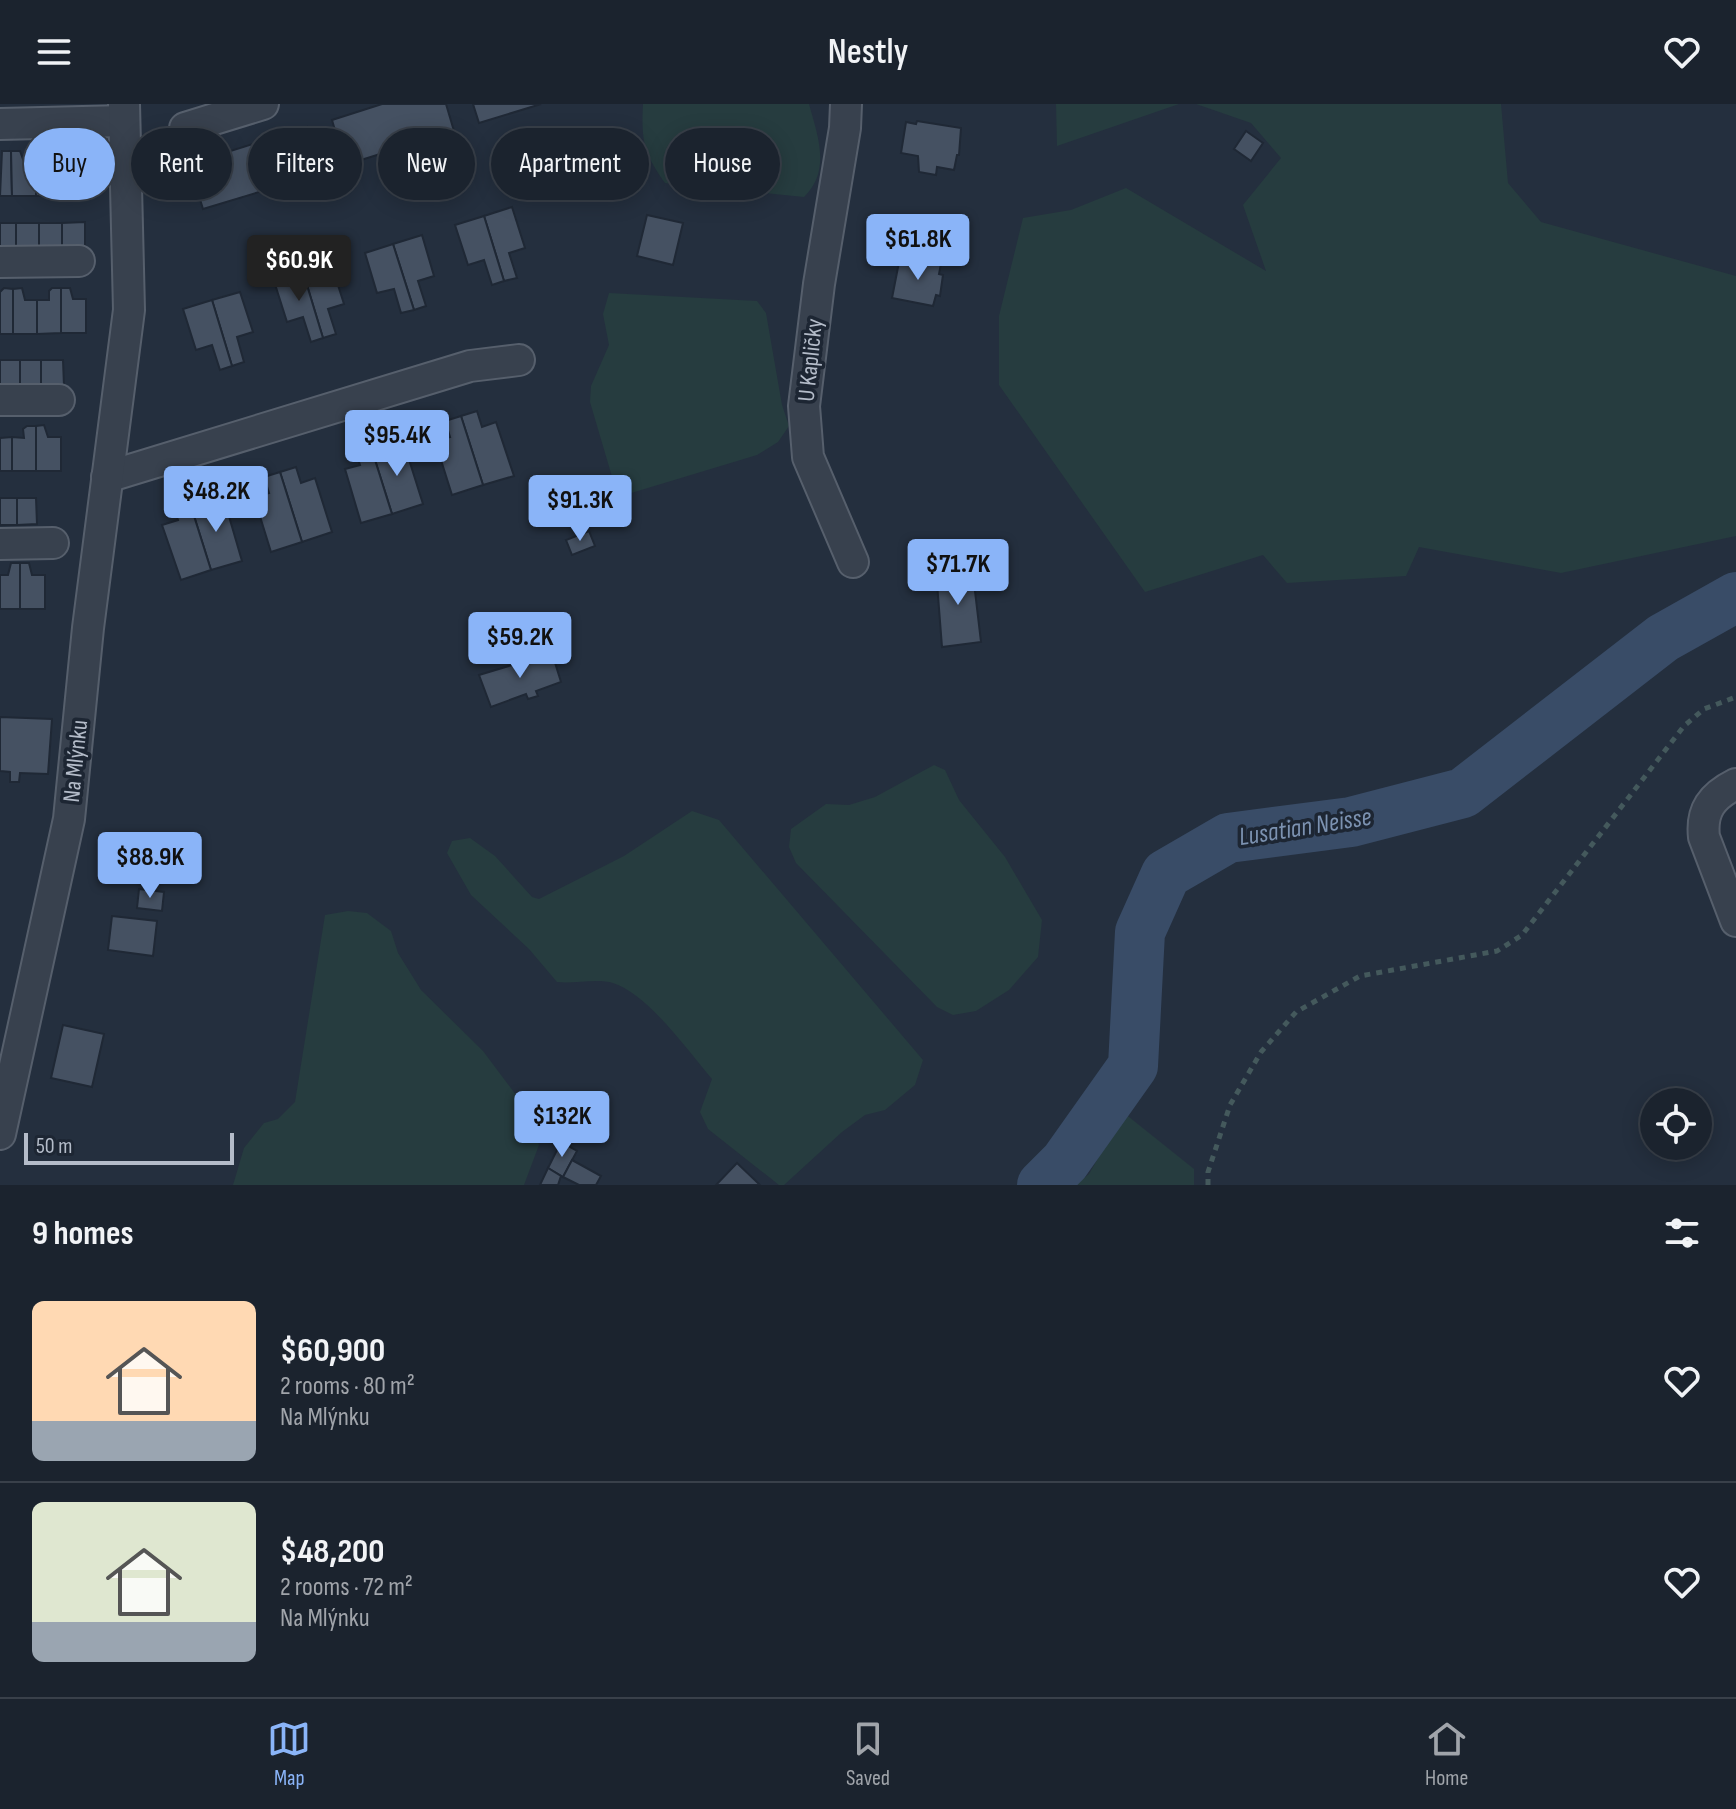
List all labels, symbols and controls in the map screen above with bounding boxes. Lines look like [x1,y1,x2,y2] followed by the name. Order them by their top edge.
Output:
[32,30,76,74] icon: menu
[1660,30,1704,74] icon: heart
[828,31,908,74] text: Nestly
[24,128,115,200] chip: Buy
[131,128,232,200] chip: Rent
[248,128,362,200] chip: Filters
[378,128,475,200] chip: New
[491,128,649,200] chip: Apartment
[665,128,780,200] chip: House
[853,214,983,282] pin: $61.8K
[884,224,952,255] text: $61.8K
[234,235,364,303] pin: $60.9K
[265,245,333,276] text: $60.9K
[792,317,829,403] street label: U Kapličky
[332,410,462,478] pin: $95.4K
[363,420,431,451] text: $95.4K
[151,466,281,534] pin: $48.2K
[515,475,645,543] pin: $91.3K
[182,476,250,507] text: $48.2K
[547,485,613,516] text: $91.3K
[893,539,1023,607] pin: $71.7K
[926,549,990,580] text: $71.7K
[455,612,585,680] pin: $59.2K
[486,622,554,653] text: $59.2K
[57,718,94,804] street label: Na Mlýnku
[1237,802,1374,853] water label: Lusatian Neisse
[85,832,215,900] pin: $88.9K
[116,842,184,873] text: $88.9K
[1640,1088,1712,1160] map controls
[1640,1088,1712,1160] button: locate
[506,1091,618,1159] pin: $132K
[532,1101,592,1132] text: $132K
[24,1129,234,1165] scale bar
[36,1133,72,1160] text: 50 m
[1660,1211,1704,1255] icon: filters
[32,1213,133,1254] text: 9 homes
[280,1330,385,1371] text: $60,900
[96,1333,192,1429] icon: home
[1660,1359,1704,1403] icon: heart
[280,1371,415,1402] text: 2 rooms · 80 m²
[280,1402,370,1433] text: Na Mlýnku
[280,1531,384,1572] text: $48,200
[96,1534,192,1630] icon: home
[1660,1560,1704,1604] icon: heart
[280,1572,413,1603] text: 2 rooms · 72 m²
[280,1603,370,1634] text: Na Mlýnku
[267,1717,311,1792] tab: Map
[846,1717,890,1792] tab: Saved
[1425,1717,1469,1792] tab: Home

